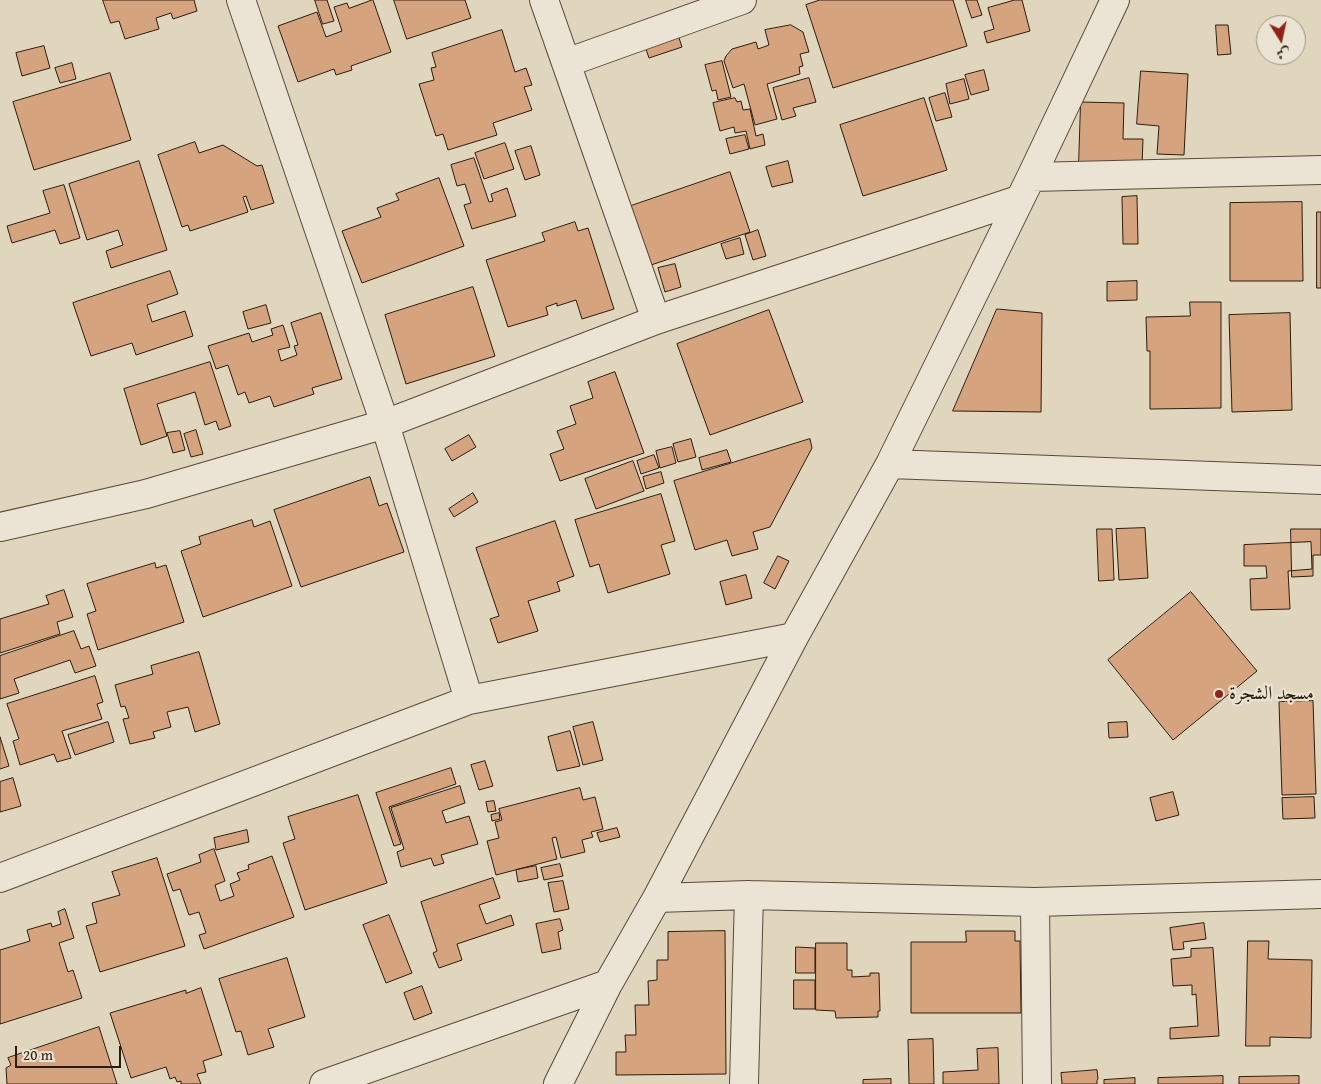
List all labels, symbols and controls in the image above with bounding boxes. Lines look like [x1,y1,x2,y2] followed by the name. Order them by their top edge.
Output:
[1256,15,1306,65] north arrow
[1275,43,1292,65] text: ش
[1229,683,1314,705] place label: مسجد الشجرة
[1213,688,1225,700] marker: مسجد الشجرة
[18,1036,124,1068] scale bar
[23,1044,53,1065] text: 20 m

